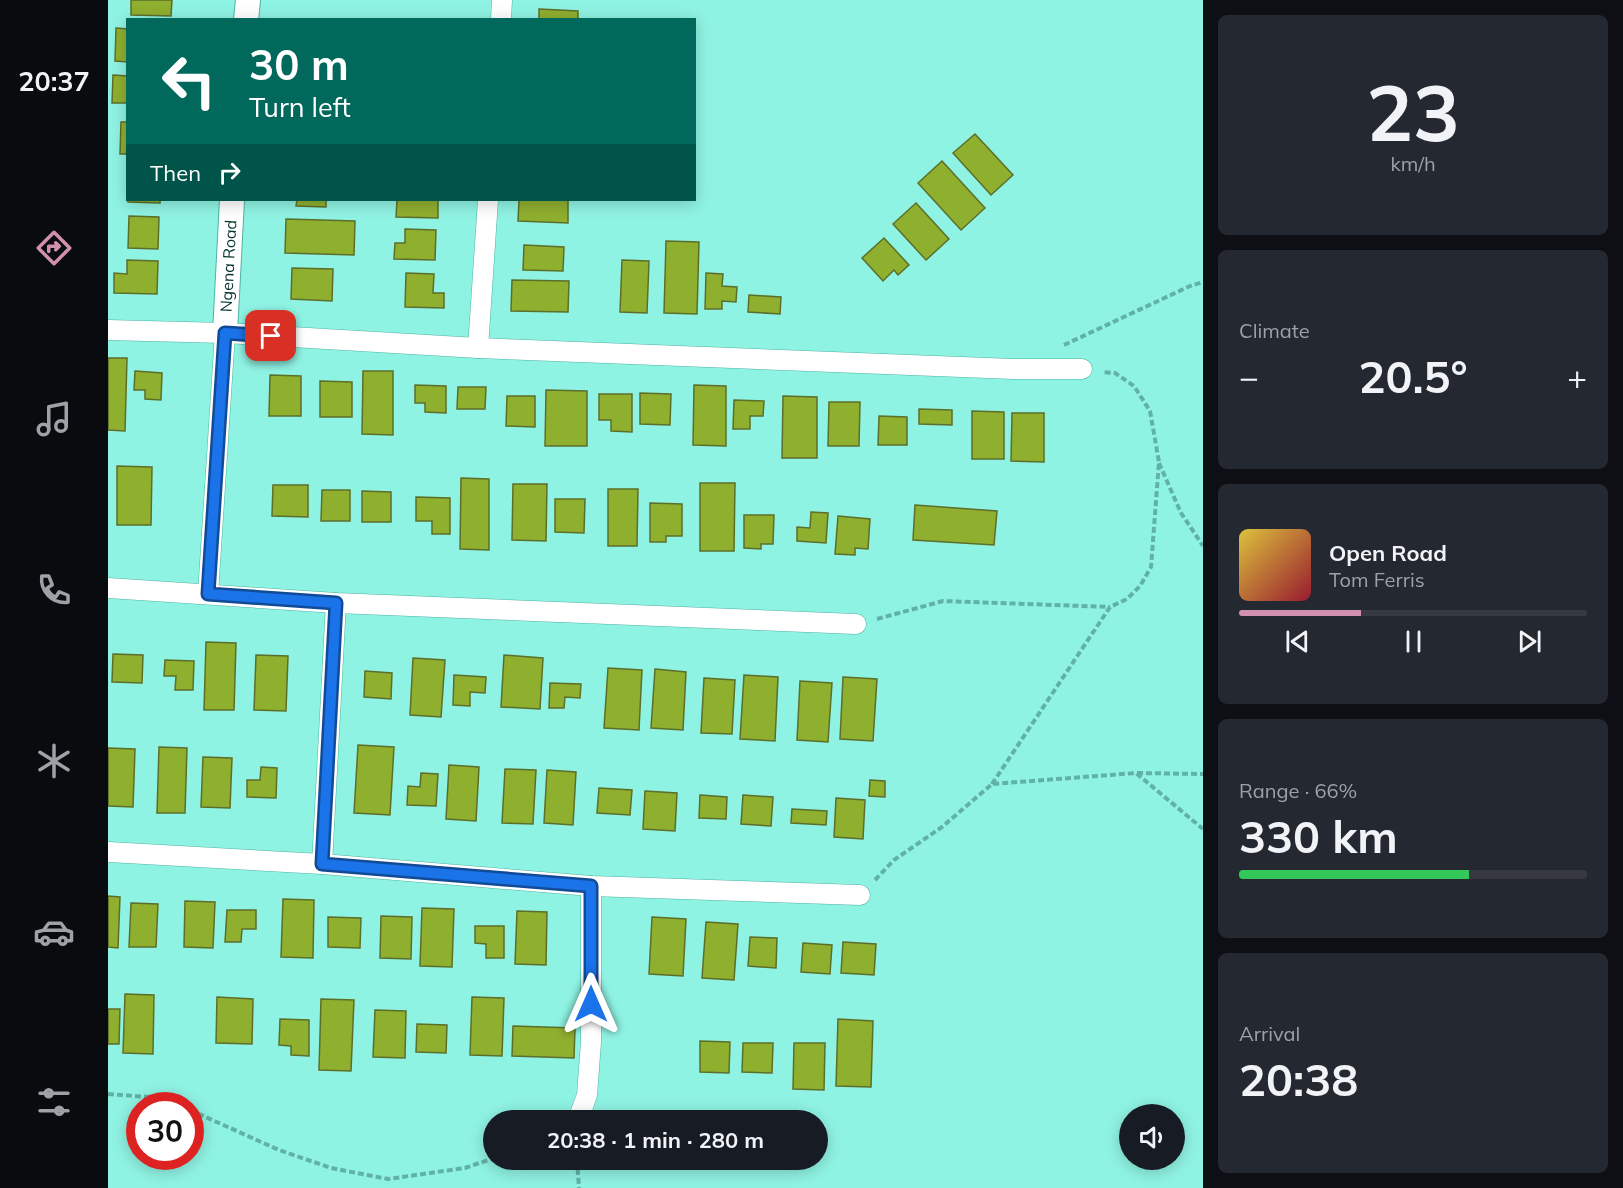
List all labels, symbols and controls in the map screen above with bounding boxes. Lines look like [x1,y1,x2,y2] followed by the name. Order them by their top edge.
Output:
[249,38,349,91] text: 30 m
[150,42,228,120] icon: left
[1366,63,1460,161] text: 23
[18,64,90,98] text: 20:37
[249,90,351,124] text: Turn left
[1390,151,1436,176] text: km/h
[213,156,246,189] icon: right
[150,159,201,187] text: Then
[216,219,240,313] street label: Ngena Road
[33,227,75,269] icon: directions
[245,310,296,361] pin
[1239,318,1310,343] text: Climate
[254,319,287,352] icon: arrive
[1358,348,1468,404] text: 20.5°
[1239,356,1259,397] text: −
[1567,356,1587,397] text: +
[33,398,75,440] icon: music
[1329,539,1447,567] text: Open Road
[1329,567,1425,592] text: Tom Ferris
[33,569,75,611] icon: phone
[1281,625,1314,658] icon: previous
[1397,625,1430,658] icon: pause
[1513,625,1546,658] icon: next
[33,740,75,782] icon: climate
[1239,778,1357,803] text: Range · 66%
[1239,808,1398,864] text: 330 km
[33,911,75,953] icon: car
[559,972,623,1036] position arrow
[1239,1021,1300,1046] text: Arrival
[1239,1051,1358,1107] text: 20:38
[33,1081,75,1123] icon: filters
[126,1092,204,1170] speed limit sign: 30
[1119,1104,1185,1170] map controls
[1119,1104,1185,1170] button: sound
[547,1126,764,1154] text: 20:38 · 1 min · 280 m

